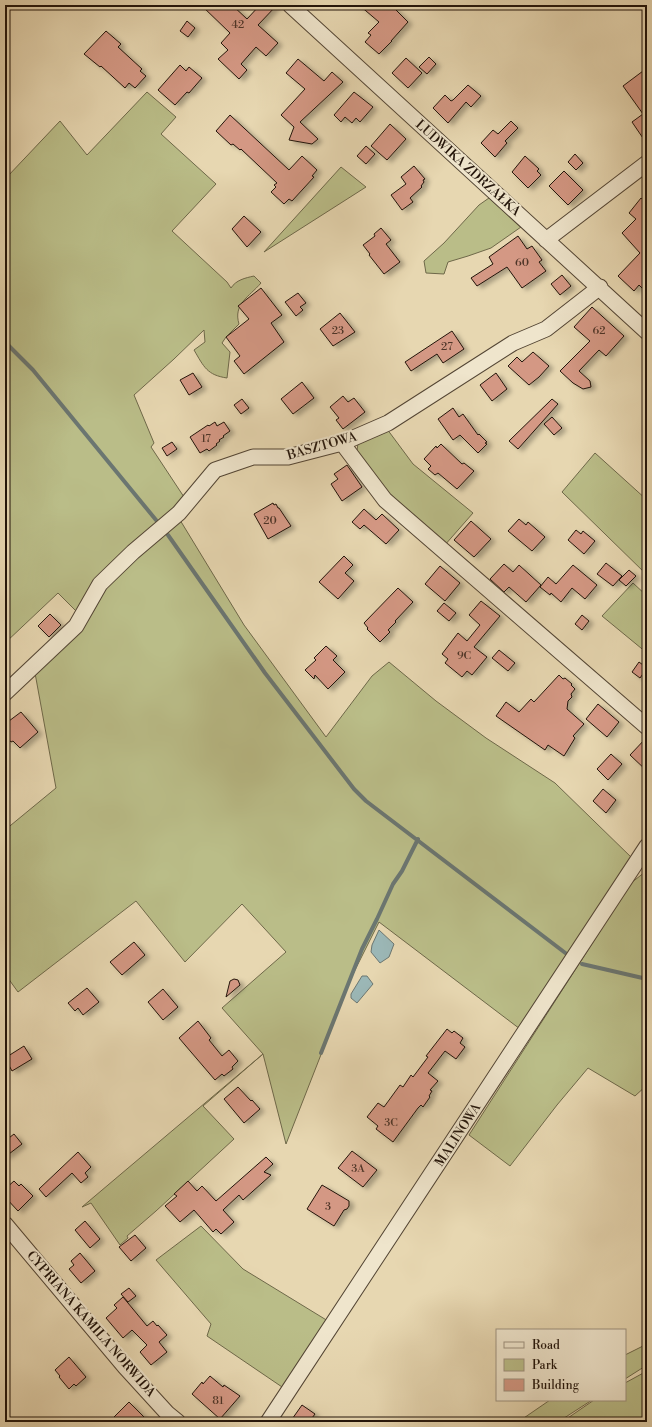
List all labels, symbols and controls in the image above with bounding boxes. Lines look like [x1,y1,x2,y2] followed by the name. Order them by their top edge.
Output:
[232,18,244,32] house number: 42
[412,117,525,220] street label: LUDWIKA ZDRZAŁKA
[515,256,529,270] house number: 60
[332,324,344,338] house number: 23
[593,324,605,338] house number: 62
[441,340,453,354] house number: 27
[284,428,360,464] street label: BASZTOWA
[201,432,211,446] house number: 17
[263,514,277,528] house number: 20
[457,649,471,663] house number: 9C
[432,1099,485,1170] street label: MALINOWA
[384,1116,398,1130] house number: 3C
[351,1162,365,1176] house number: 3A
[325,1200,331,1214] house number: 3
[23,1248,160,1401] street label: CYPRIANA KAMILA NORWIDA
[496,1329,626,1401] legend
[532,1338,560,1353] text: Road
[532,1358,558,1373] text: Park
[531,1378,580,1393] text: Building
[212,1394,224,1408] house number: 81

